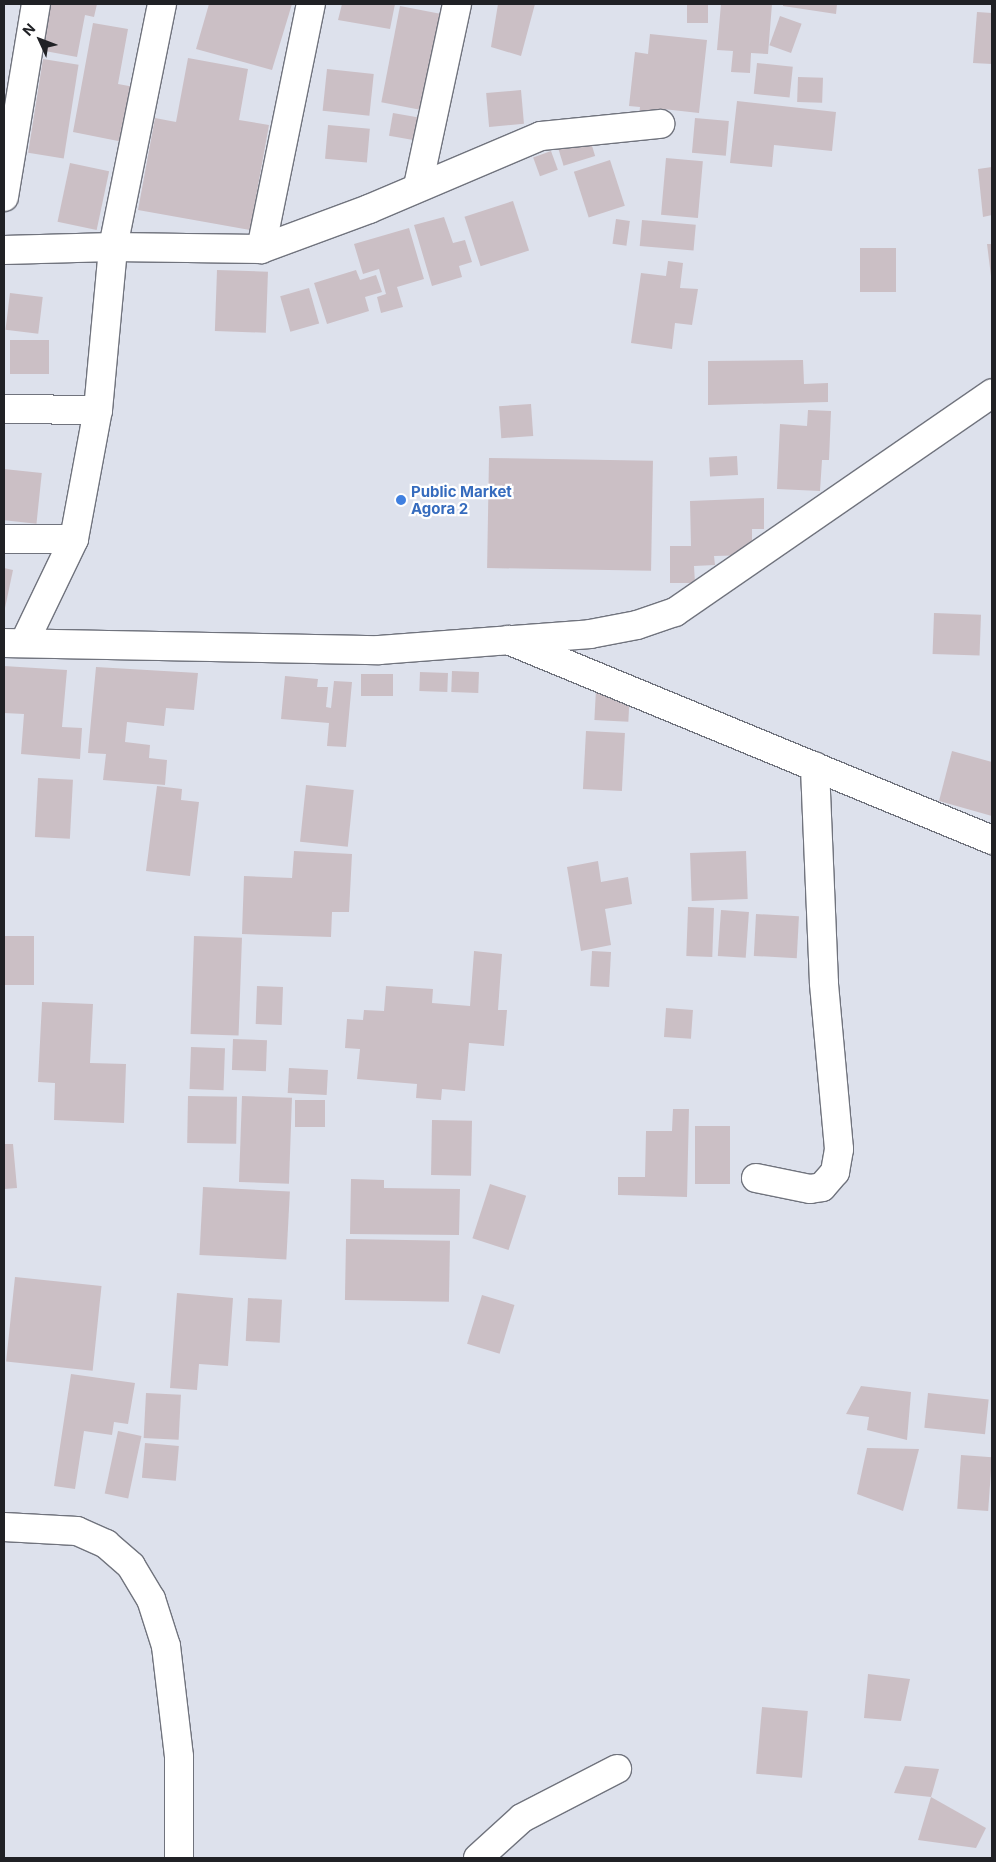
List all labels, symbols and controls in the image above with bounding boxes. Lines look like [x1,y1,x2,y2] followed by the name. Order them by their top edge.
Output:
[15,15,65,65] north arrow
[19,20,39,39] text: N
[411,482,512,517] place label: Public Market Agora 2
[395,494,407,506] marker: Public Market Agora 2

